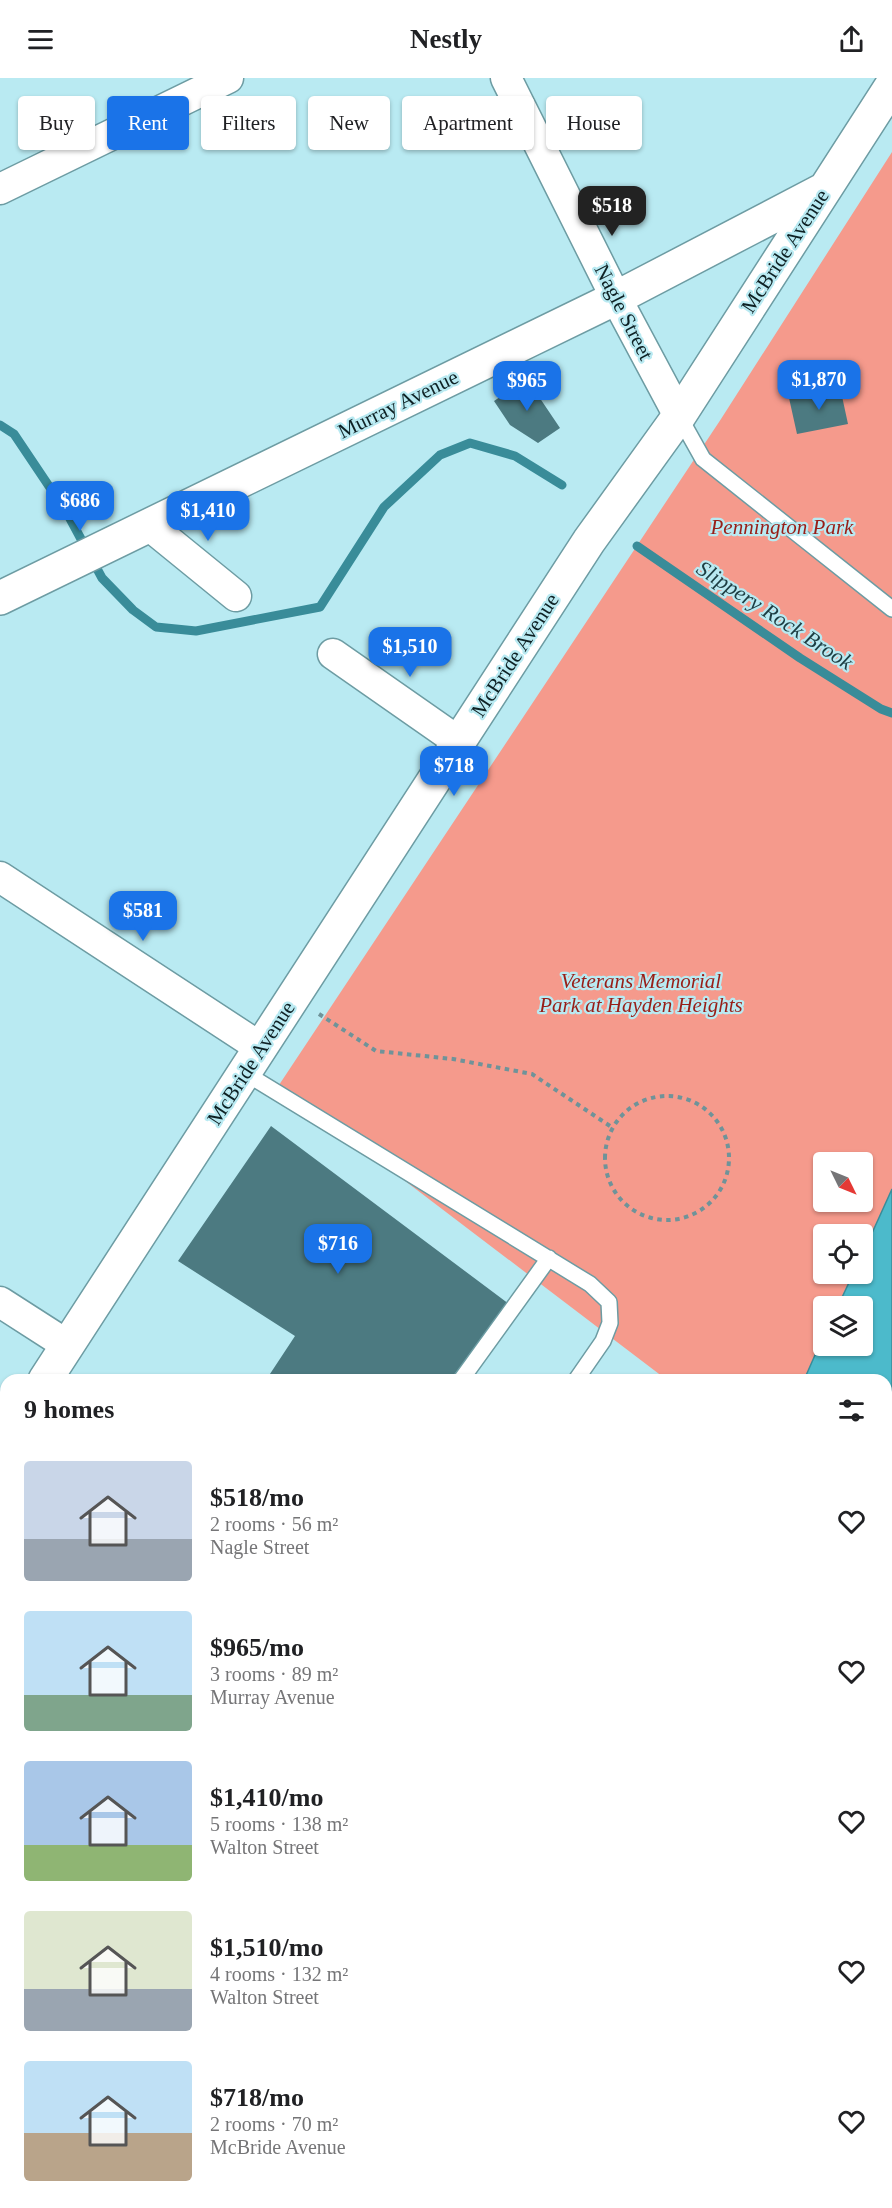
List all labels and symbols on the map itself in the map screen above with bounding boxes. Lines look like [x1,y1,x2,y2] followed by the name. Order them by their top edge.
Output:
[736,185,834,317] street label: McBride Avenue
[576,186,648,237] pin: $518
[590,260,658,364] street label: Nagle Street
[770,360,868,411] pin: $1,870
[491,361,563,412] pin: $965
[334,365,462,443] street label: Murray Avenue
[44,481,116,532] pin: $686
[159,491,257,542] pin: $1,410
[710,515,854,539] park label: Pennington Park
[692,555,859,676] water label: Slippery Rock Brook
[466,589,564,721] street label: McBride Avenue
[361,627,459,678] pin: $1,510
[418,746,490,797] pin: $718
[107,891,179,942] pin: $581
[538,969,743,1017] park label: Veterans Memorial Park at Hayden Heights
[202,997,300,1129] street label: McBride Avenue
[813,1152,873,1212] north arrow
[302,1224,374,1275] pin: $716

